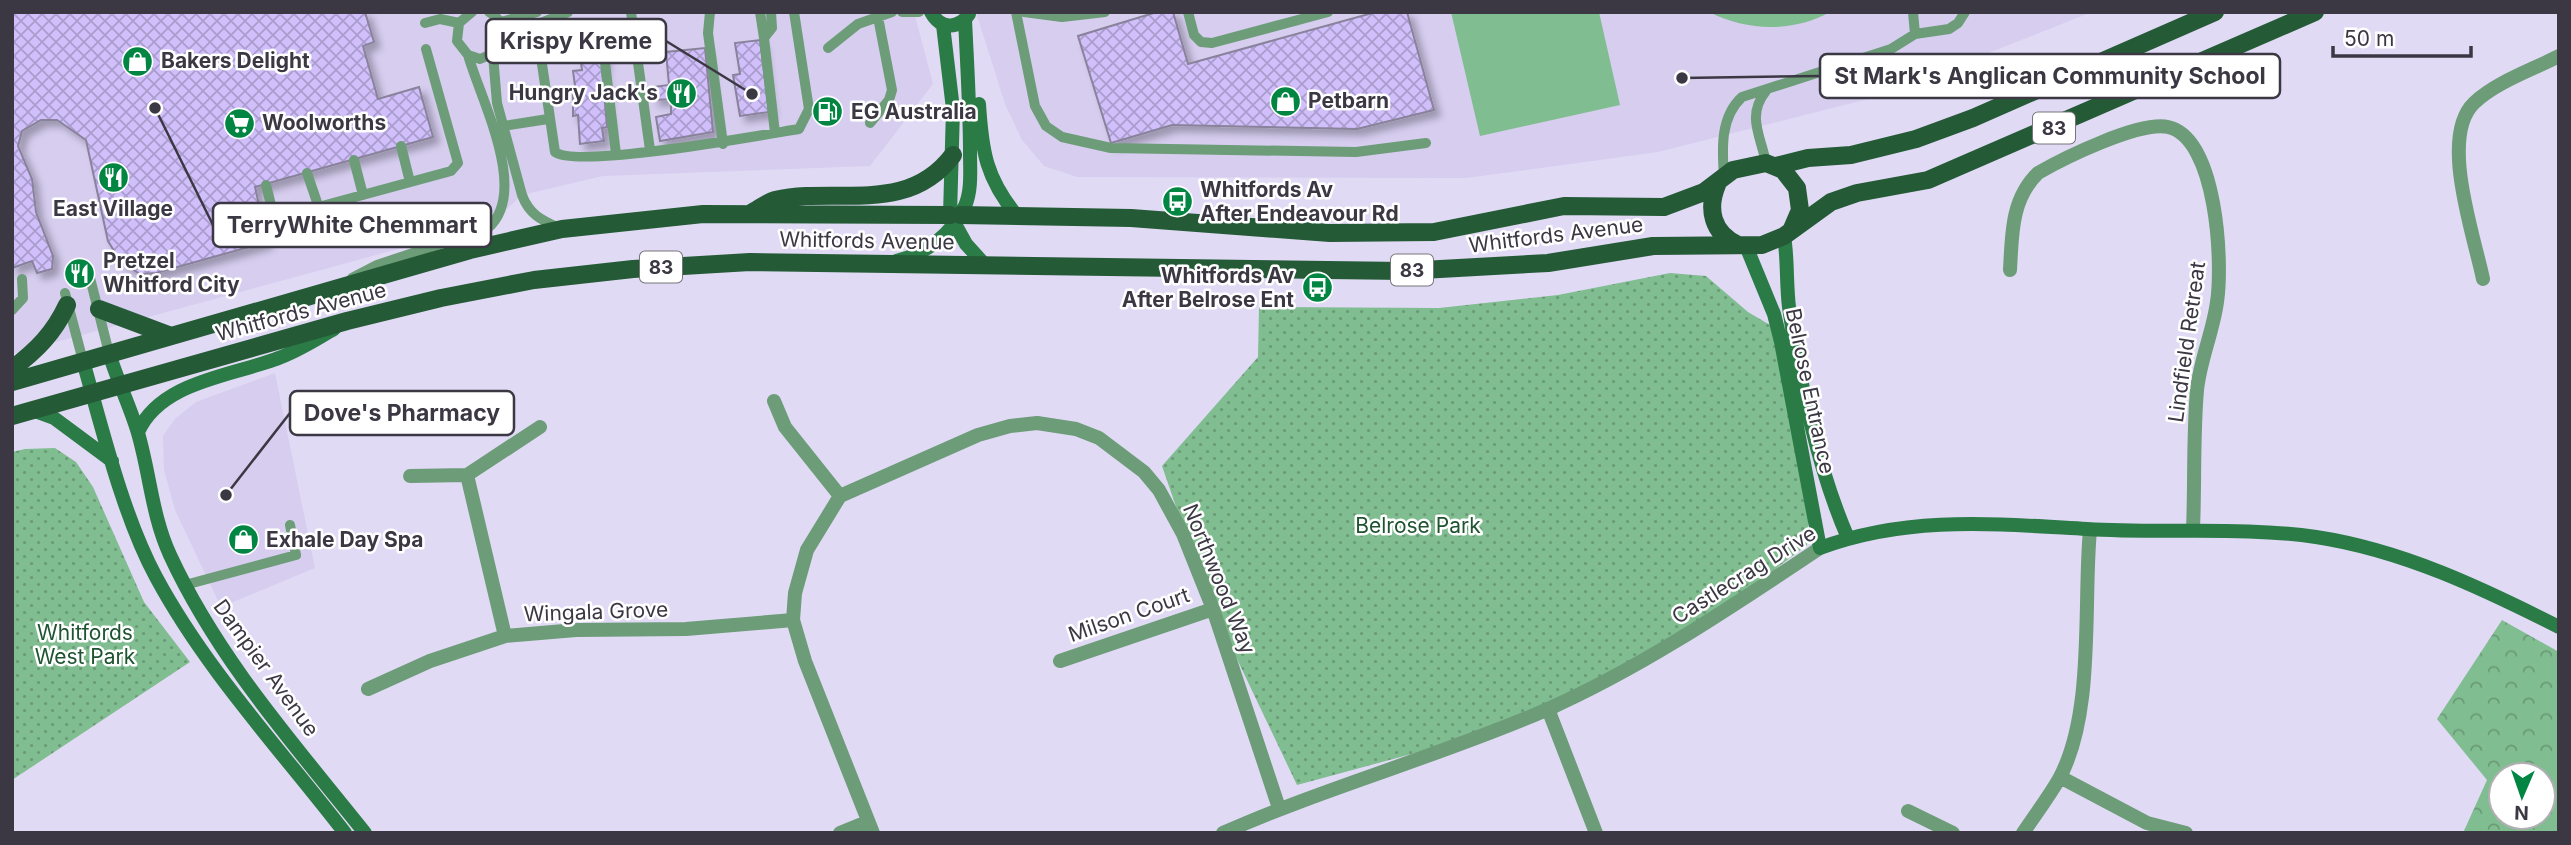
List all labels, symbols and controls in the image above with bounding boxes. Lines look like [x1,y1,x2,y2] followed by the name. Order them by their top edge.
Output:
[2333,14,2471,58] scale bar
[486,19,666,63] callout: Krispy Kreme
[2344,26,2394,51] text: 50 m
[500,27,652,55] text: Krispy Kreme
[121,44,155,78] shop icon: Bakers Delight
[161,48,310,73] place label: Bakers Delight
[1820,54,2280,98] callout: St Mark's Anglican Community School
[1834,62,2266,90] text: St Mark's Anglican Community School
[664,76,698,110] restaurant icon: Hungry Jack's
[509,80,658,105] place label: Hungry Jack's
[1268,84,1302,118] shop icon: Petbarn
[1308,88,1389,113] place label: Petbarn
[811,95,845,129] fuel station icon: EG Australia
[851,99,977,124] place label: EG Australia
[222,106,256,140] supermarket icon: Woolworths
[262,110,386,135] place label: Woolworths
[2033,112,2075,144] road number: 83
[96,160,130,194] restaurant icon: East Village
[1200,177,1399,226] place label: Whitfords Av After Endeavour Rd
[1160,185,1194,219] bus stop icon: Whitfords Av After Endeavour Rd
[53,196,173,221] place label: East Village
[213,203,491,247] callout: TerryWhite Chemmart
[227,211,478,239] text: TerryWhite Chemmart
[1467,211,1645,258] street label: Whitfords Avenue
[779,226,955,255] street label: Whitfords Avenue
[103,248,240,297] place label: Pretzel Whitford City
[640,252,682,282] road number: 83
[1391,254,1433,286] road number: 83
[63,256,97,290] restaurant icon: Pretzel Whitford City
[2163,260,2210,424] street label: Lindfield Retreat
[1122,263,1294,312] place label: Whitfords Av After Belrose Ent
[1300,271,1334,305] bus stop icon: Whitfords Av After Belrose Ent
[213,277,389,346] street label: Whitfords Avenue
[1781,306,1840,476] street label: Belrose Entrance
[290,391,514,435] callout: Dove's Pharmacy
[304,399,500,427] text: Dove's Pharmacy
[1178,500,1261,658] street label: Northwood Way
[1355,513,1481,538] park label: Belrose Park
[1667,520,1820,629] street label: Castlecrag Drive
[226,523,260,557] shop icon: Exhale Day Spa
[266,527,423,552] place label: Exhale Day Spa
[1065,582,1193,647] street label: Milson Court
[208,594,324,741] street label: Dampier Avenue
[523,596,669,627] street label: Wingala Grove
[35,620,136,669] park label: Whitfords West Park
[2487,761,2557,831] north arrow
[2514,801,2529,824] text: N

